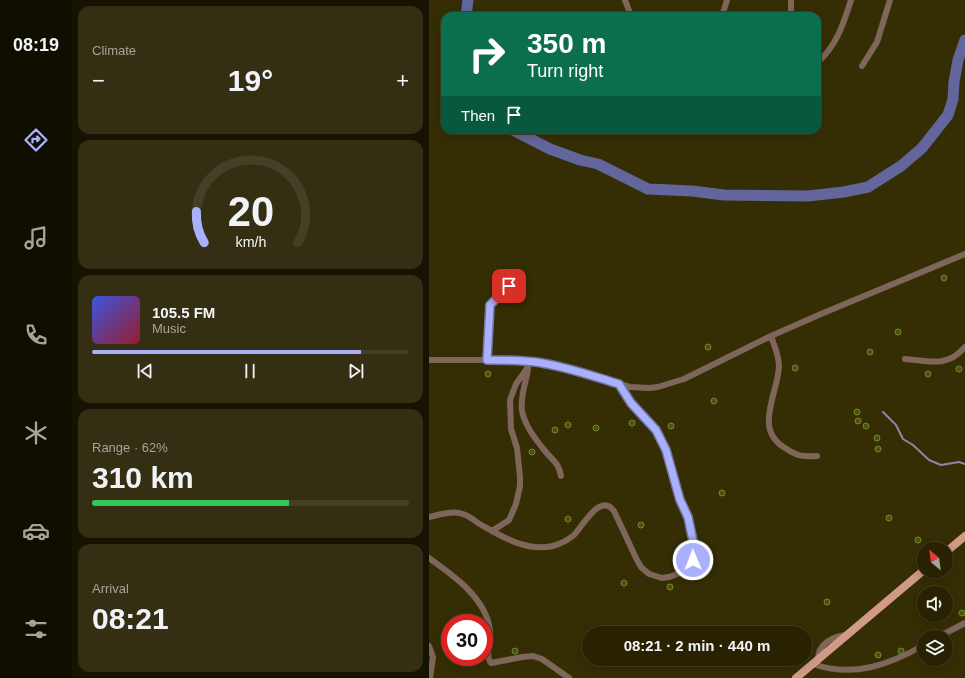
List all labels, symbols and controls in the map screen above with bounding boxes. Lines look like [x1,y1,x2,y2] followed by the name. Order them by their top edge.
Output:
[461,28,513,80] icon: right
[527,28,606,59] text: 350 m
[13,35,59,55] text: 08:19
[92,43,136,58] text: Climate
[527,61,603,81] text: Turn right
[228,64,273,97] text: 19°
[92,68,105,93] text: −
[396,68,409,93] text: +
[503,104,525,126] icon: arrive
[461,107,495,124] text: Then
[22,126,50,154] icon: directions
[227,187,274,234] text: 20
[22,224,50,252] icon: music
[235,233,266,249] text: km/h
[492,269,526,303] pin
[498,275,520,297] icon: arrive
[152,304,215,321] text: 105.5 FM
[22,321,50,349] icon: phone
[152,321,186,336] text: Music
[134,360,156,382] icon: previous
[239,360,261,382] icon: pause
[345,360,367,382] icon: next
[22,419,50,447] icon: climate
[92,440,168,455] text: Range · 62%
[92,461,194,494] text: 310 km
[22,517,50,545] icon: car
[672,539,714,581] position arrow
[917,542,953,578] north arrow
[917,542,953,666] map controls
[92,581,129,596] text: Arrival
[917,586,953,622] button: sound
[92,602,169,635] text: 08:21
[441,614,493,666] speed limit sign: 30
[22,615,50,643] icon: filters
[917,630,953,666] button: layers
[624,637,770,654] text: 08:21 · 2 min · 440 m

